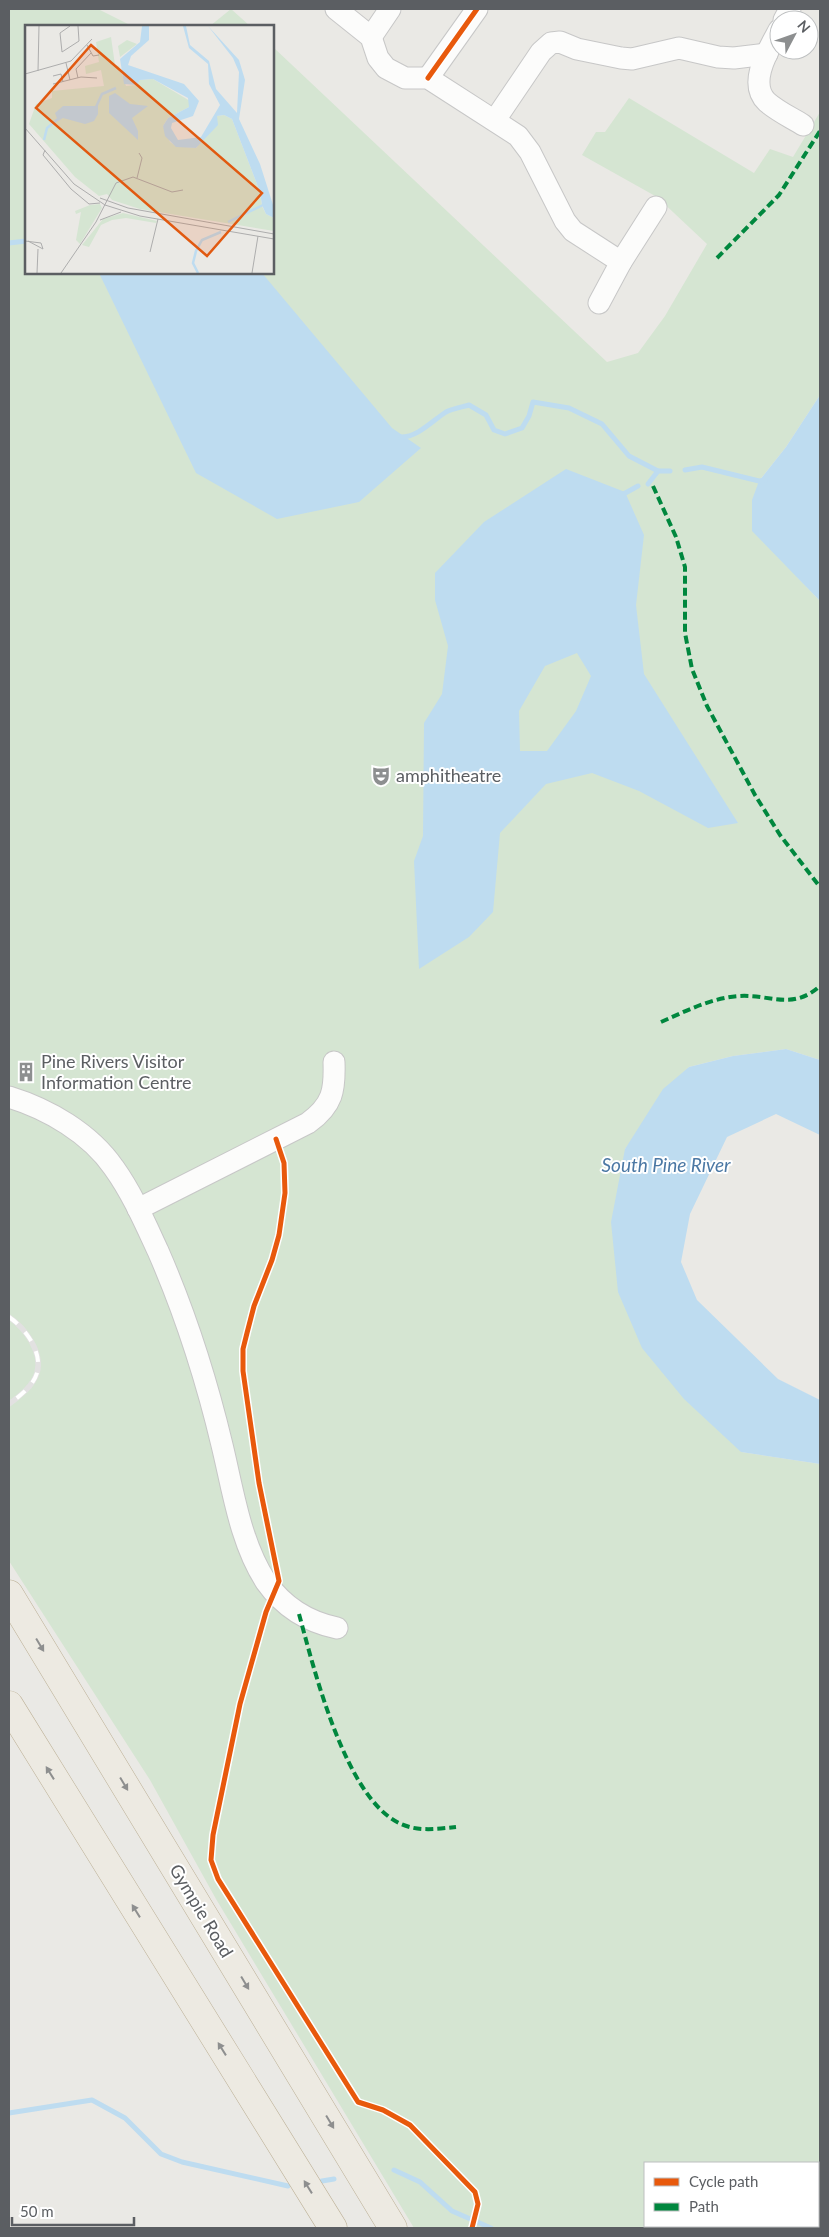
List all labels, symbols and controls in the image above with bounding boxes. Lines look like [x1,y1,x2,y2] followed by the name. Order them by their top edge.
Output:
[769,10,819,60] north arrow
[794,16,814,36] text: N
[25,25,274,274] inset map
[396,764,501,786] place label: amphitheatre
[370,765,392,787] theatre icon: amphitheatre
[41,1050,192,1093] place label: Pine Rivers Visitor Information Centre
[15,1061,37,1083] building icon: Pine Rivers Visitor Information Centre
[601,1153,731,1176] water label: South Pine River
[35,1639,44,1652] one-way arrow
[46,1766,55,1779] one-way arrow
[120,1777,129,1791] one-way arrow
[165,1860,238,1961] street label: Gympie Road
[132,1904,141,1917] one-way arrow
[241,1976,250,1989] one-way arrow
[217,2042,226,2055] one-way arrow
[325,2115,334,2128] one-way arrow
[644,2162,819,2227] legend
[689,2172,758,2190] text: Cycle path
[303,2180,312,2193] one-way arrow
[12,2194,135,2226] scale bar
[689,2197,719,2215] text: Path
[20,2202,54,2220] text: 50 m

